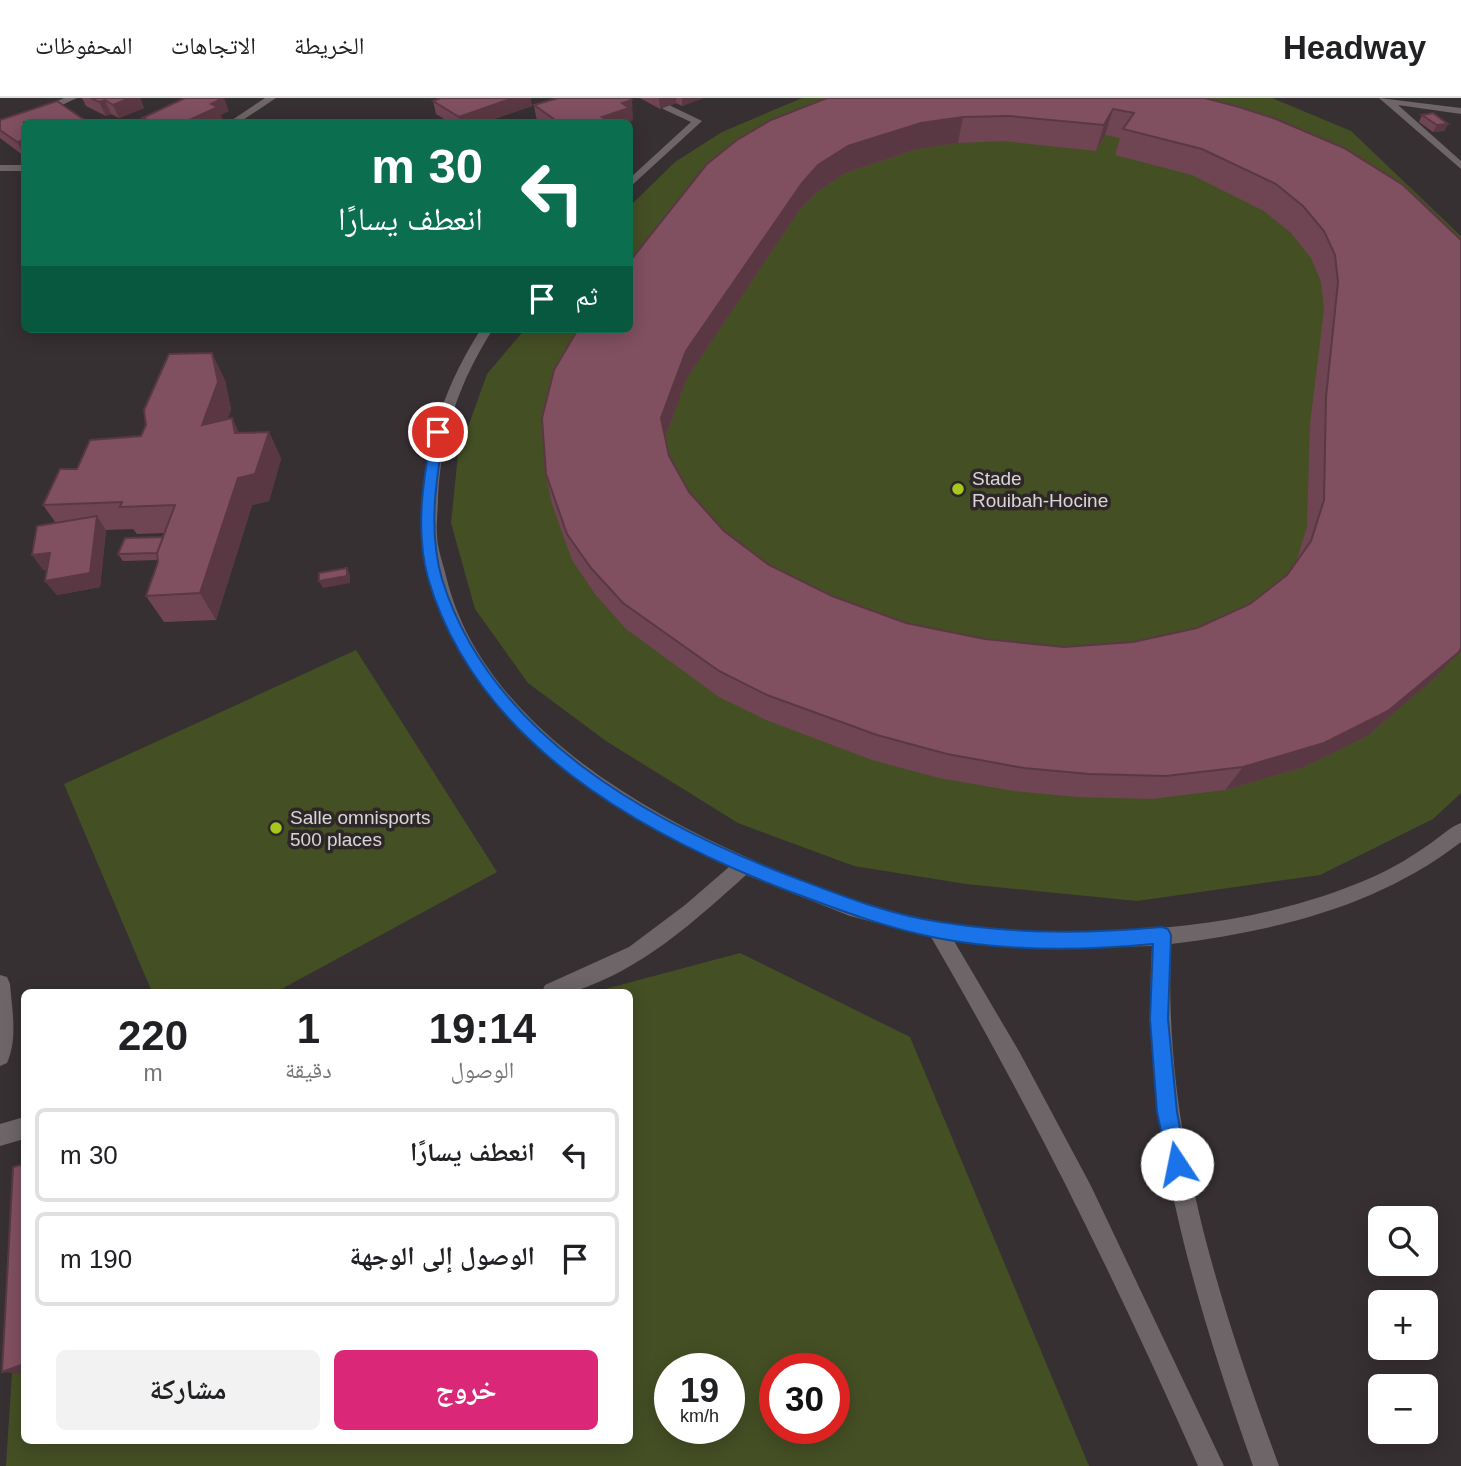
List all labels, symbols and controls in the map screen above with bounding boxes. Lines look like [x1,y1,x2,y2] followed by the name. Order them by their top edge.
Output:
[1283,29,1426,66] text: Headway
[35,32,133,59] text: المحفوظات
[171,32,256,59] text: الاتجاهات
[294,32,365,59] text: الخريطة
[371,139,483,193] text: 30 m
[507,147,598,238] icon: left
[338,201,483,237] text: انعطف يسارًا
[523,280,561,318] icon: arrive
[575,281,598,311] text: ثم
[408,402,468,462] pin
[419,413,457,451] icon: arrive
[972,468,1108,511] place label: Stade Rouibah-Hocine
[950,481,966,497] marker: Stade Rouibah-Hocine
[290,807,430,850] place label: Salle omnisports 500 places
[268,820,284,836] marker: Salle omnisports 500 places
[297,1005,320,1052] text: 1
[429,1005,536,1052] text: 19:14
[118,1012,188,1059] text: 220
[285,1057,332,1083] text: دقيقة
[451,1057,514,1083] text: الوصول
[143,1060,163,1086] text: m
[1140,1127,1214,1201] position arrow
[556,1136,594,1174] icon: left
[410,1137,535,1167] text: انعطف يسارًا
[60,1140,118,1170] text: 30 m
[1368,1206,1438,1444] map controls
[1368,1206,1438,1276] button: search
[556,1240,594,1278] icon: arrive
[350,1241,535,1271] text: الوصول إلى الوجهة
[60,1244,132,1274] text: 190 m
[1368,1290,1438,1360] button: +
[56,1350,320,1430] button: مشاركة
[334,1350,598,1430] button: خروج
[759,1353,850,1444] speed limit sign: 30
[680,1370,719,1409] text: 19
[1368,1374,1438,1444] button: −
[680,1406,719,1426] text: km/h

